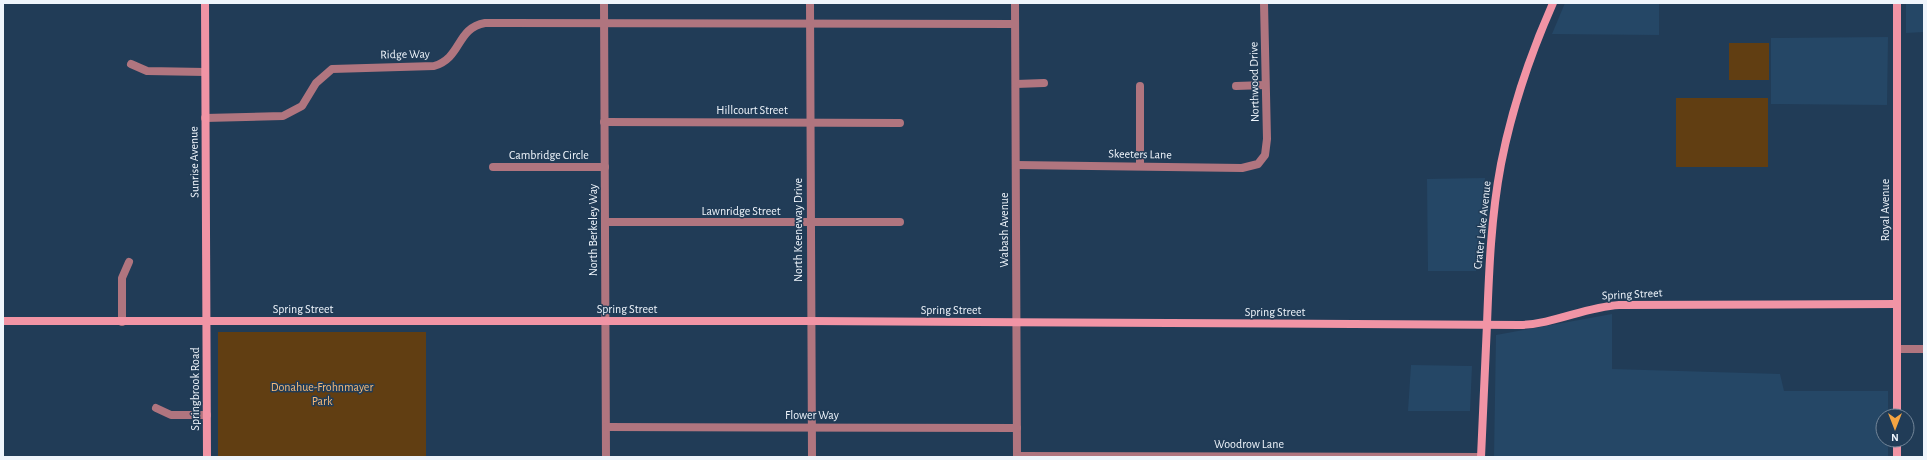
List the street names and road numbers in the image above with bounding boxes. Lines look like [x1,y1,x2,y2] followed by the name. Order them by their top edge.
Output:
[1247,42,1261,122] street label: Northwood Drive
[380,48,430,61] street label: Ridge Way
[716,104,788,116] street label: Hillcourt Street
[187,126,201,198] street label: Sunrise Avenue
[1108,147,1172,161] street label: Skeeters Lane
[509,149,589,161] street label: Cambridge Circle
[792,178,805,282] street label: North Keeneway Drive
[1879,179,1892,241] street label: Royal Avenue
[1471,180,1493,270] street label: Crater Lake Avenue
[587,184,600,276] street label: North Berkeley Way
[998,193,1010,267] street label: Wabash Avenue
[701,205,781,217] street label: Lawnridge Street
[1601,286,1663,302] street label: Spring Street
[273,303,334,315] street label: Spring Street
[597,303,658,315] street label: Spring Street
[921,304,982,316] street label: Spring Street
[1245,306,1306,318] street label: Spring Street
[189,347,201,431] street label: Springbrook Road
[785,409,839,422] street label: Flower Way
[1214,438,1284,450] street label: Woodrow Lane

